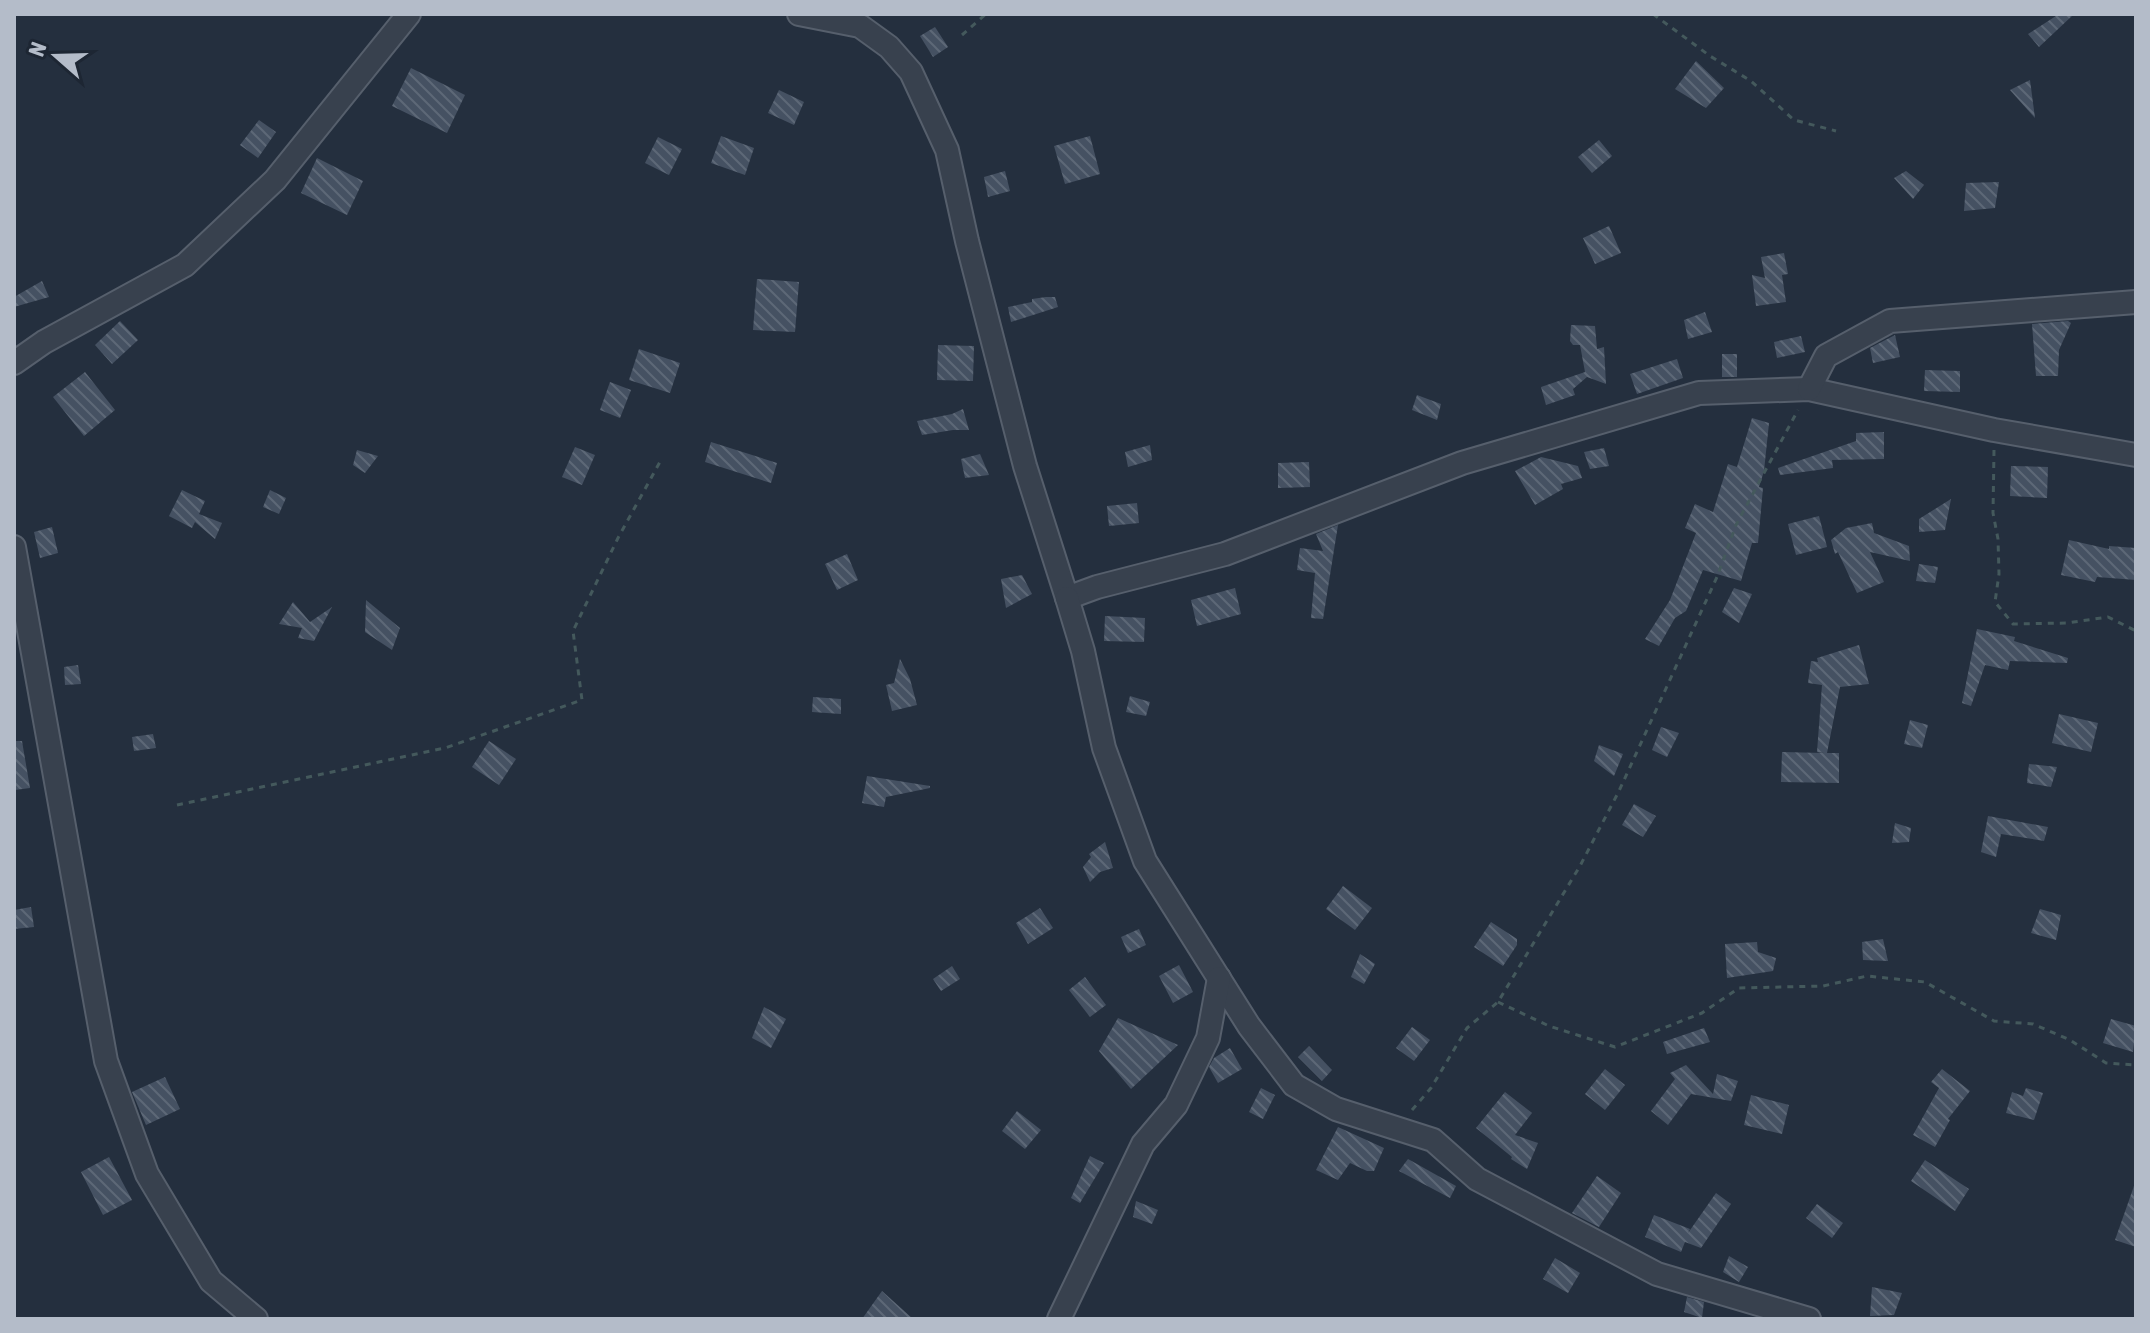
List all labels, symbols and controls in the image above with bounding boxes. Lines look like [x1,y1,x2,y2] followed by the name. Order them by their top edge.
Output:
[16,16,96,96] north arrow
[23,39,52,60] text: N

